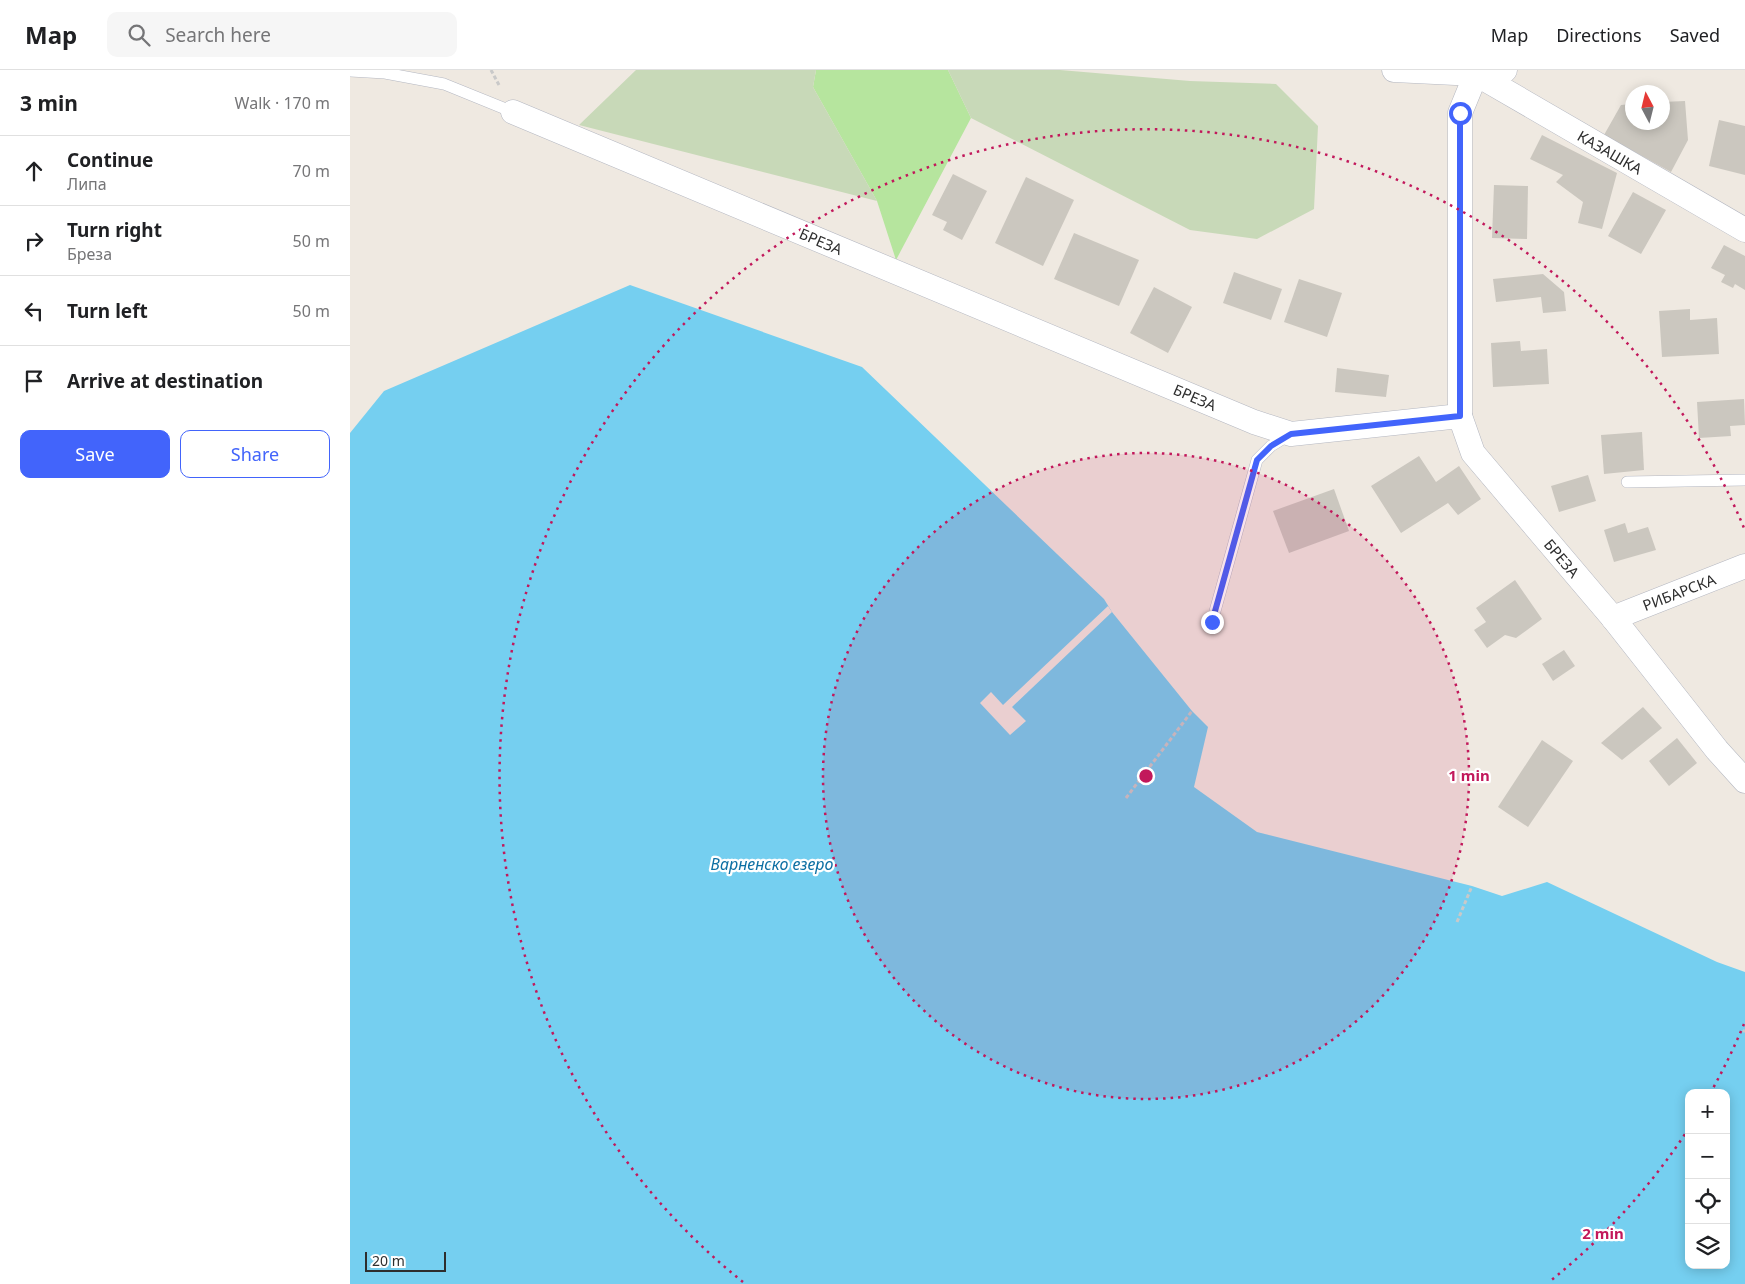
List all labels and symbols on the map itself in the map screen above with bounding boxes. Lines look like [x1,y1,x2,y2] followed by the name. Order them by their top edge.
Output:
[1625,85,1670,130] north arrow
[1449,102,1472,125] route start
[1574,125,1646,179] street label: КАЗАШКА
[796,223,846,259] street label: БРЕЗА
[1170,379,1220,415] street label: БРЕЗА
[1540,534,1584,582] street label: БРЕЗА
[1640,569,1719,615] street label: РИБАРСКА
[1201,611,1224,634] route end
[1448,765,1490,785] text: 1 min
[1137,767,1155,785] centre of rings
[711,853,834,875] water label: Варненско езеро
[1582,1223,1624,1243] text: 2 min
[365,1249,446,1272] scale bar

